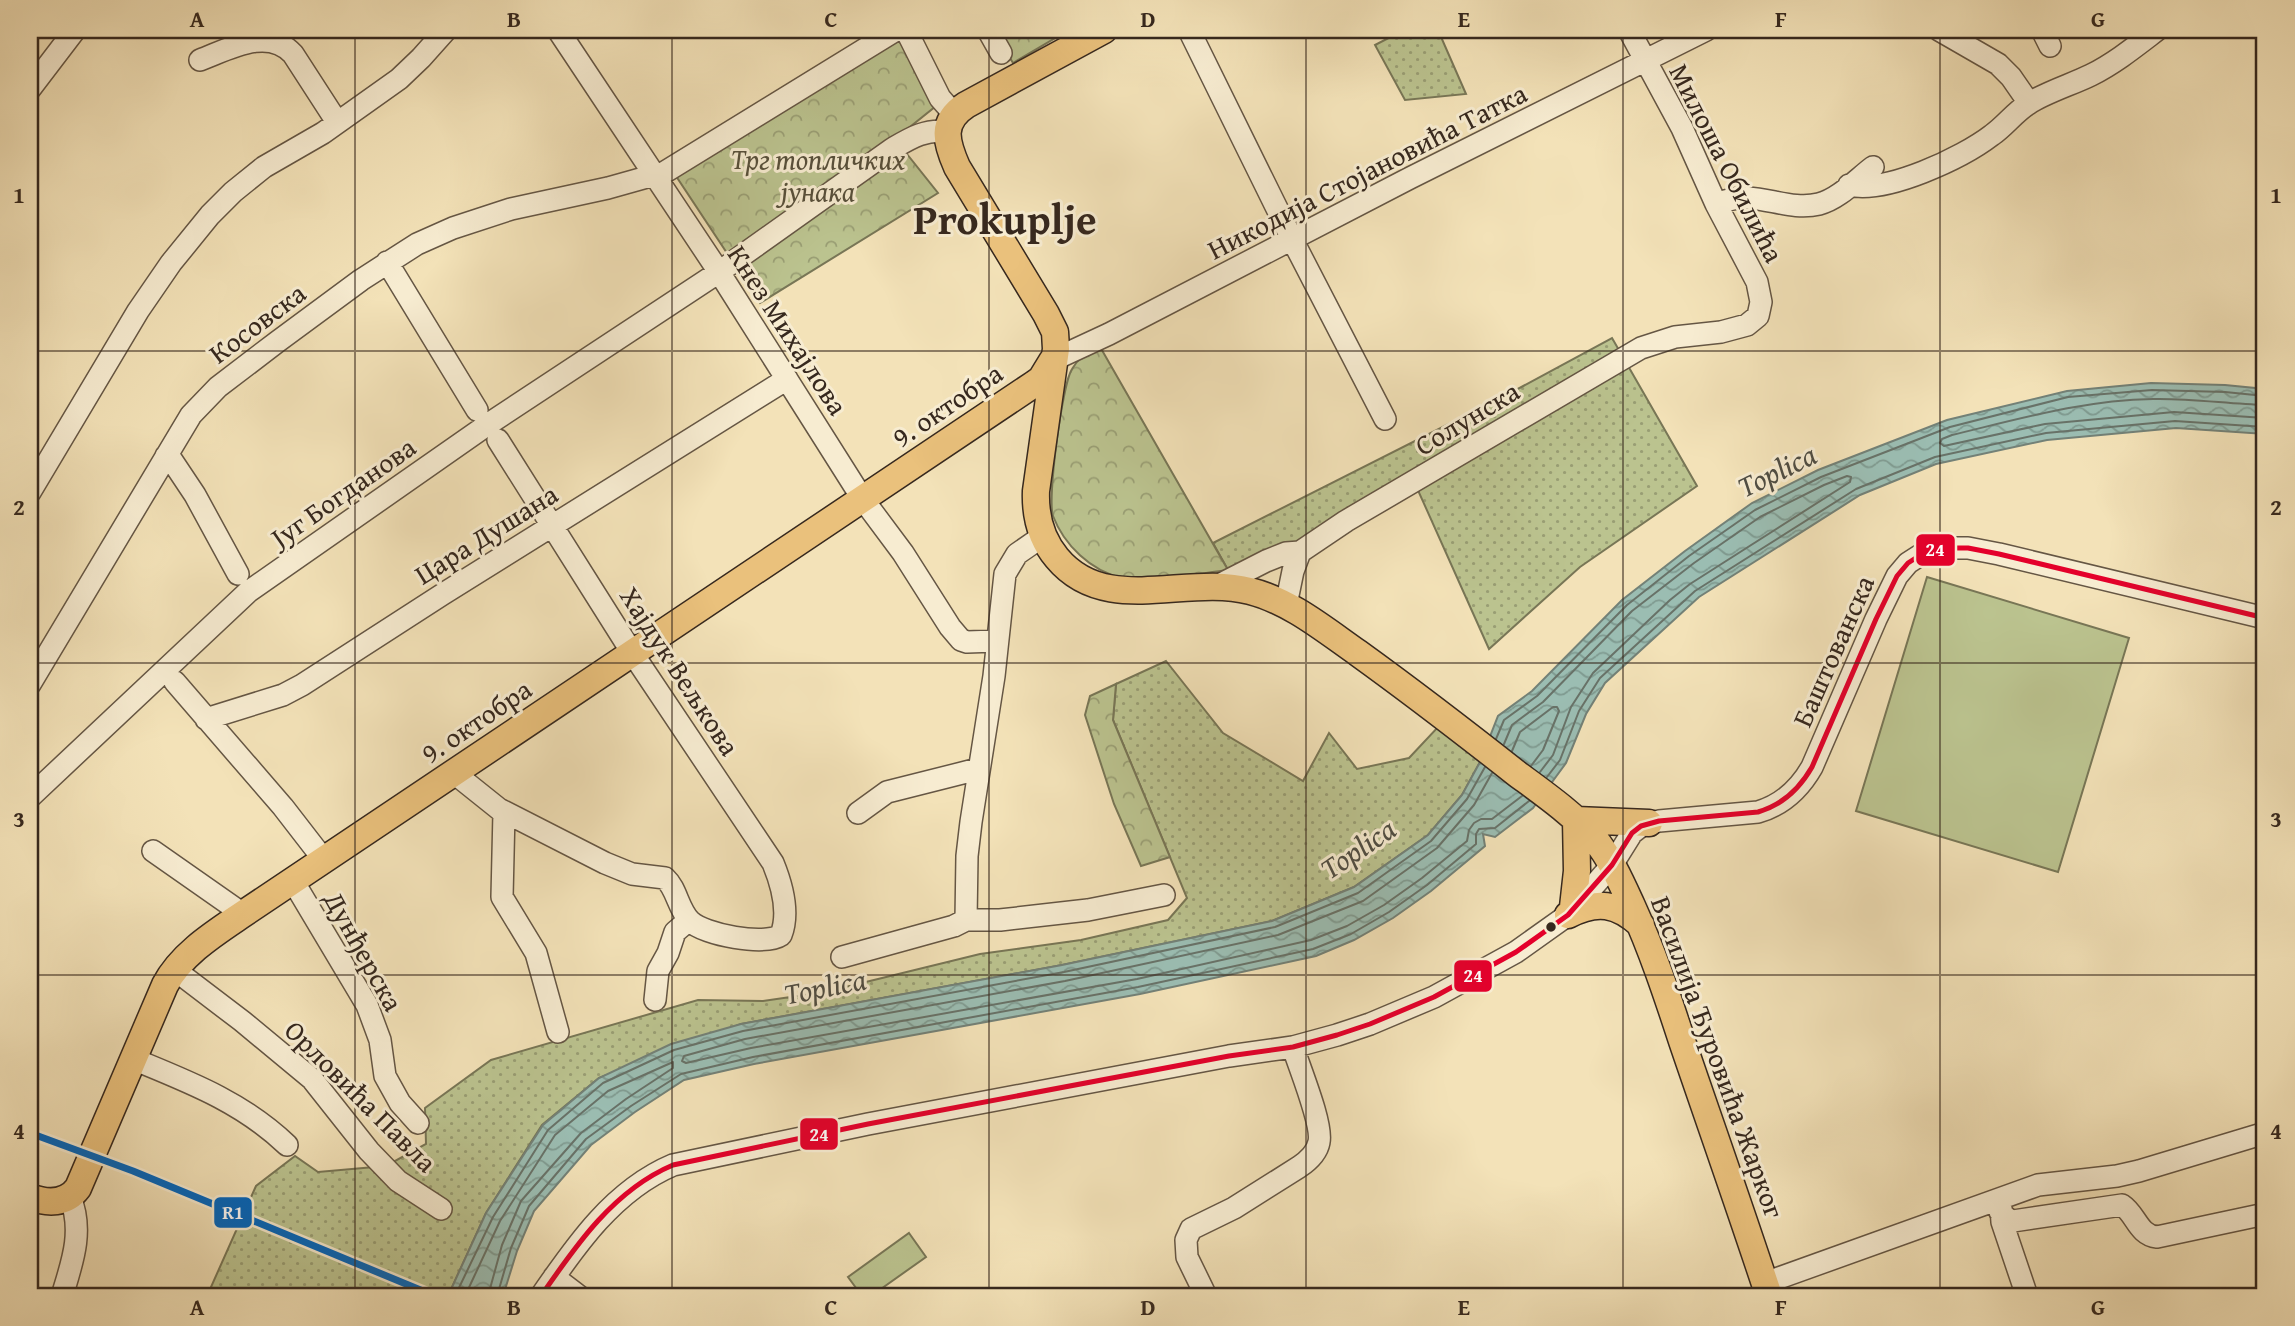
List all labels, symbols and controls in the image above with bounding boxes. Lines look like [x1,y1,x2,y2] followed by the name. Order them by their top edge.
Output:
[190,2,205,35] text: A
[507,2,521,35] text: B
[824,2,838,35] text: C
[1141,2,1156,35] text: D
[1458,2,1470,35] text: E
[1775,2,1787,35] text: F
[2091,2,2105,35] text: G
[1660,56,1796,270] street label: Милоша Обилића
[1200,72,1534,269] street label: Никодија Стојановића Татка
[731,138,905,211] park label: Трг топличких јунака
[13,178,25,211] text: 1
[2270,178,2282,211] text: 1
[913,188,1097,249] district label: Prokuplje
[718,237,859,423] street label: Кнез Михајлова
[200,272,314,373] street label: Косовска
[883,352,1011,457] street label: 9. октобра
[1407,370,1528,465] street label: Солунска
[259,426,424,559] street label: Југ Богданова
[1730,432,1824,508] water label: Toplica
[406,473,566,594] street label: Цара Душана
[13,490,25,523] text: 2
[2270,490,2282,523] text: 2
[1915,533,1956,567] line badge: 24
[1925,535,1945,563] text: 24
[1781,568,1884,733] street label: Баштованска
[610,578,751,764] street label: Хајдук Вељкова
[412,668,540,773] street label: 9. октобра
[13,802,25,835] text: 3
[2270,802,2282,835] text: 3
[1311,807,1404,890] water label: Toplica
[314,882,415,1019] street label: Дунђерска
[1641,890,1796,1224] street label: Василија Ђуровића Жарког
[1544,920,1558,934] unlabelled marker
[780,956,870,1016] water label: Toplica
[1453,959,1493,993] line badge: 24
[1463,961,1483,989] text: 24
[276,1010,447,1182] street label: Орловића Павла
[13,1114,25,1147] text: 4
[2270,1114,2282,1147] text: 4
[799,1117,839,1151] line badge: 24
[809,1120,829,1148] text: 24
[213,1196,253,1229] line badge: R1
[222,1198,244,1226] text: R1
[190,1290,205,1323] text: A
[507,1290,521,1323] text: B
[824,1290,838,1323] text: C
[1141,1290,1156,1323] text: D
[1458,1290,1470,1323] text: E
[1775,1290,1787,1323] text: F
[2091,1290,2105,1323] text: G

